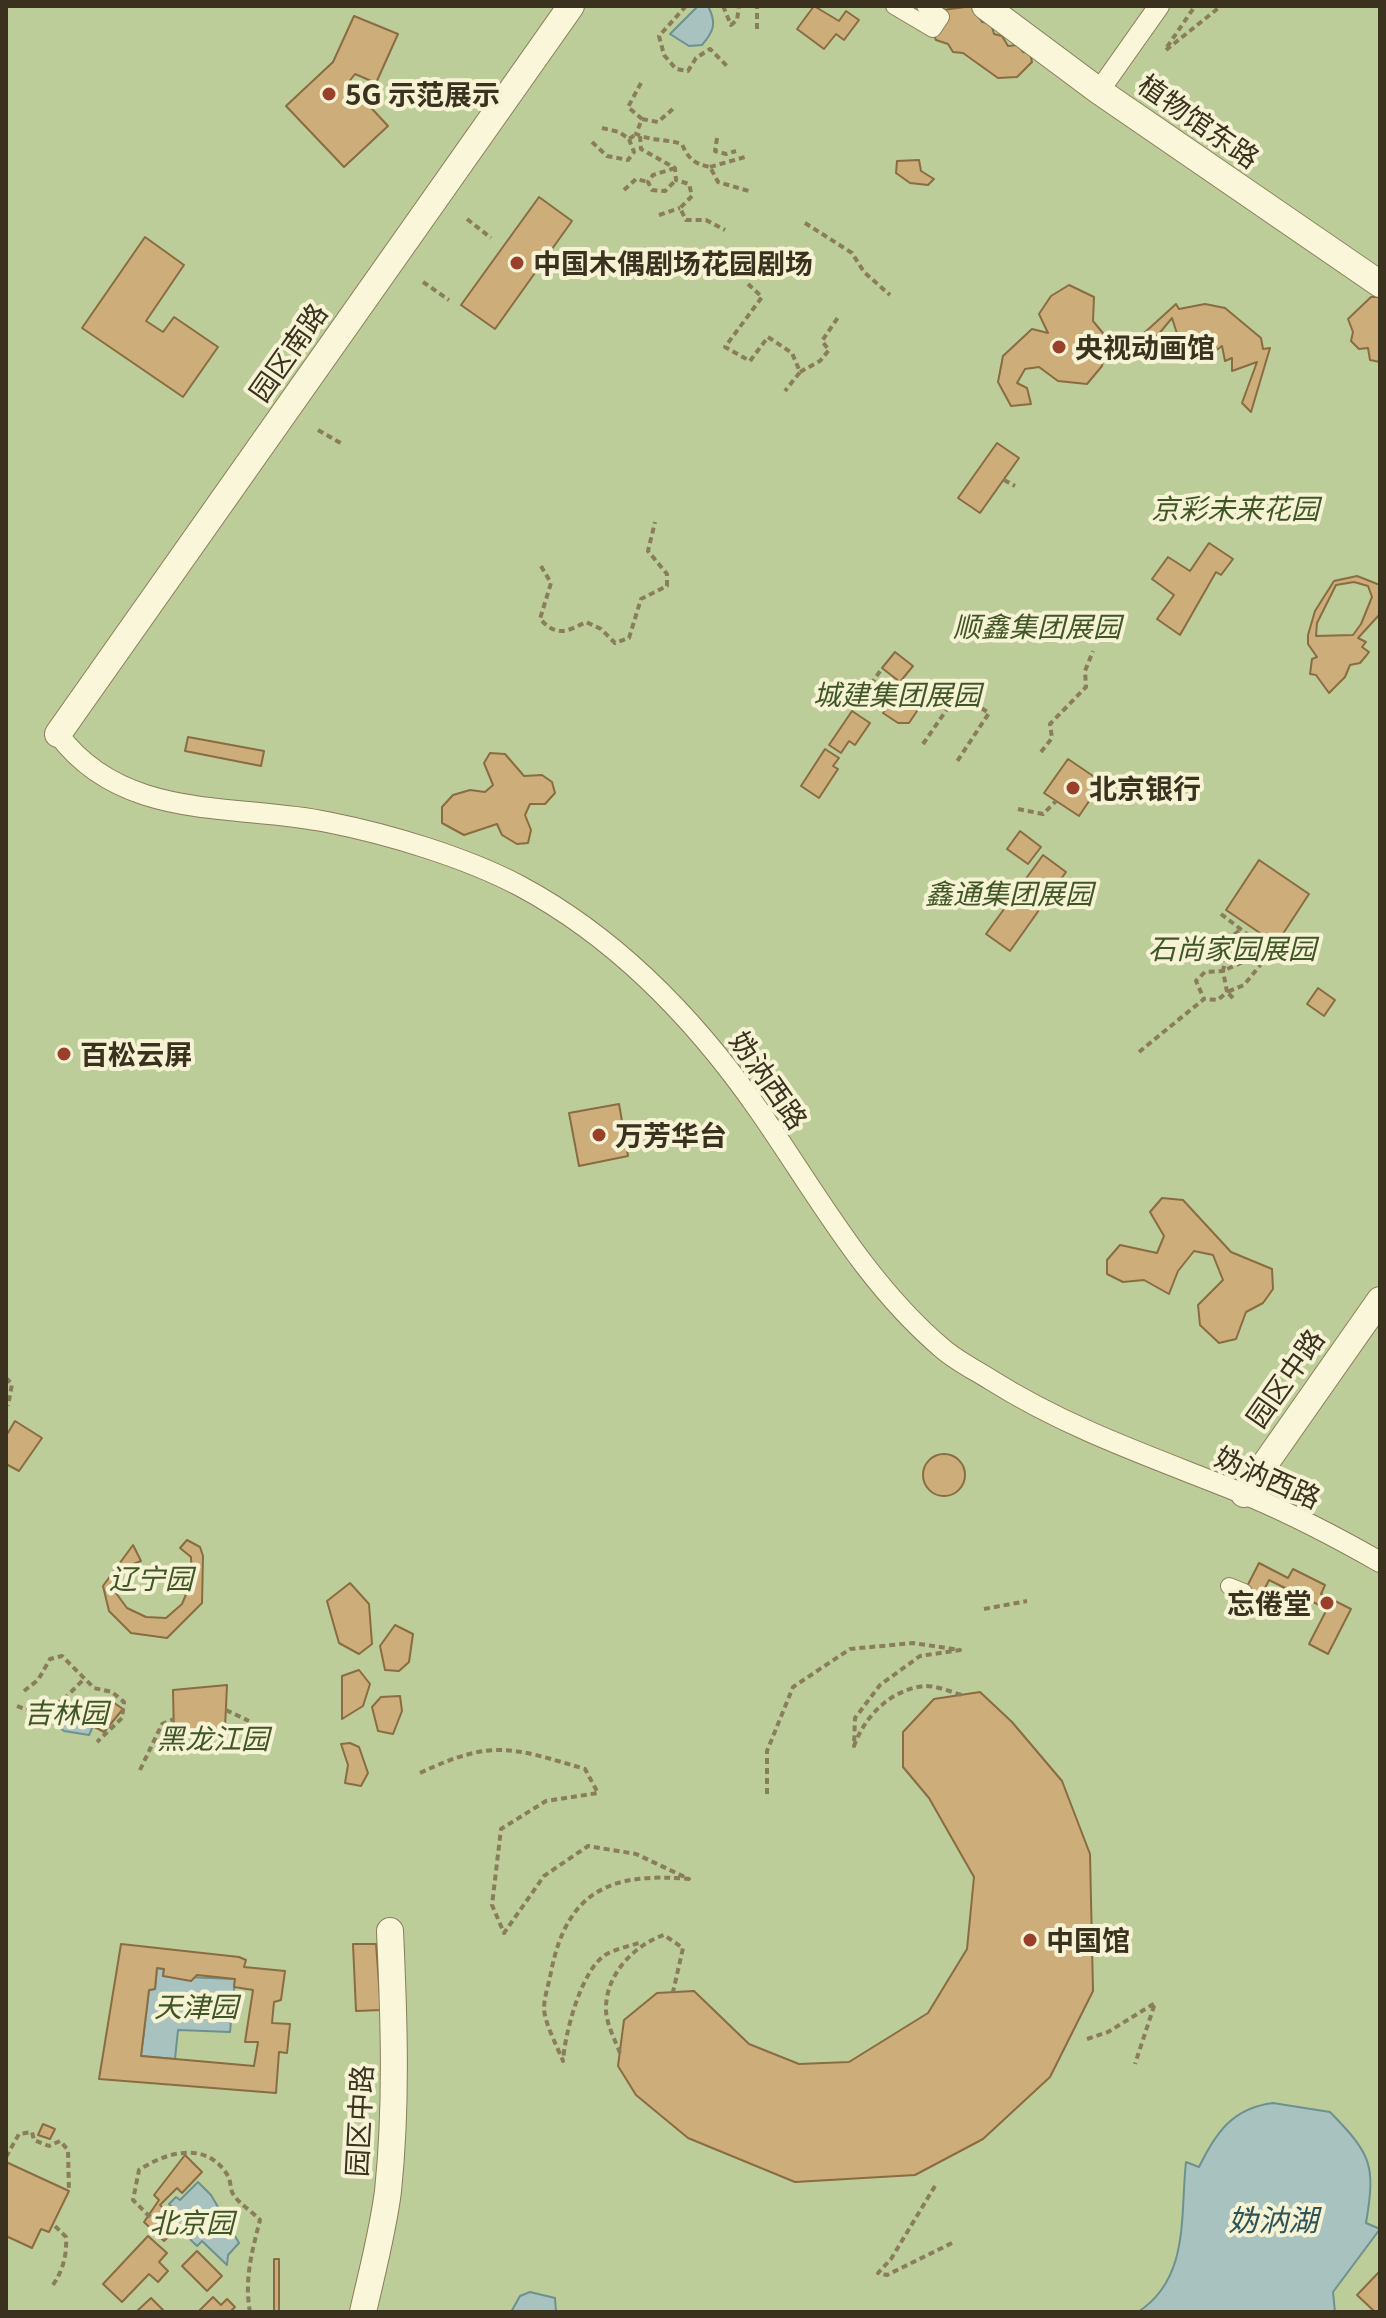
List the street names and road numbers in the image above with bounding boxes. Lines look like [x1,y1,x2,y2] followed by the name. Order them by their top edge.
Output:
[1132,67,1266,175] street label: 植物馆东路
[242,296,334,408] street label: 园区南路
[723,1024,815,1136] street label: 妫汭西路
[1239,1322,1331,1434] street label: 园区中路
[1210,1439,1326,1515] street label: 妫汭西路
[339,2064,379,2178] street label: 园区中路

